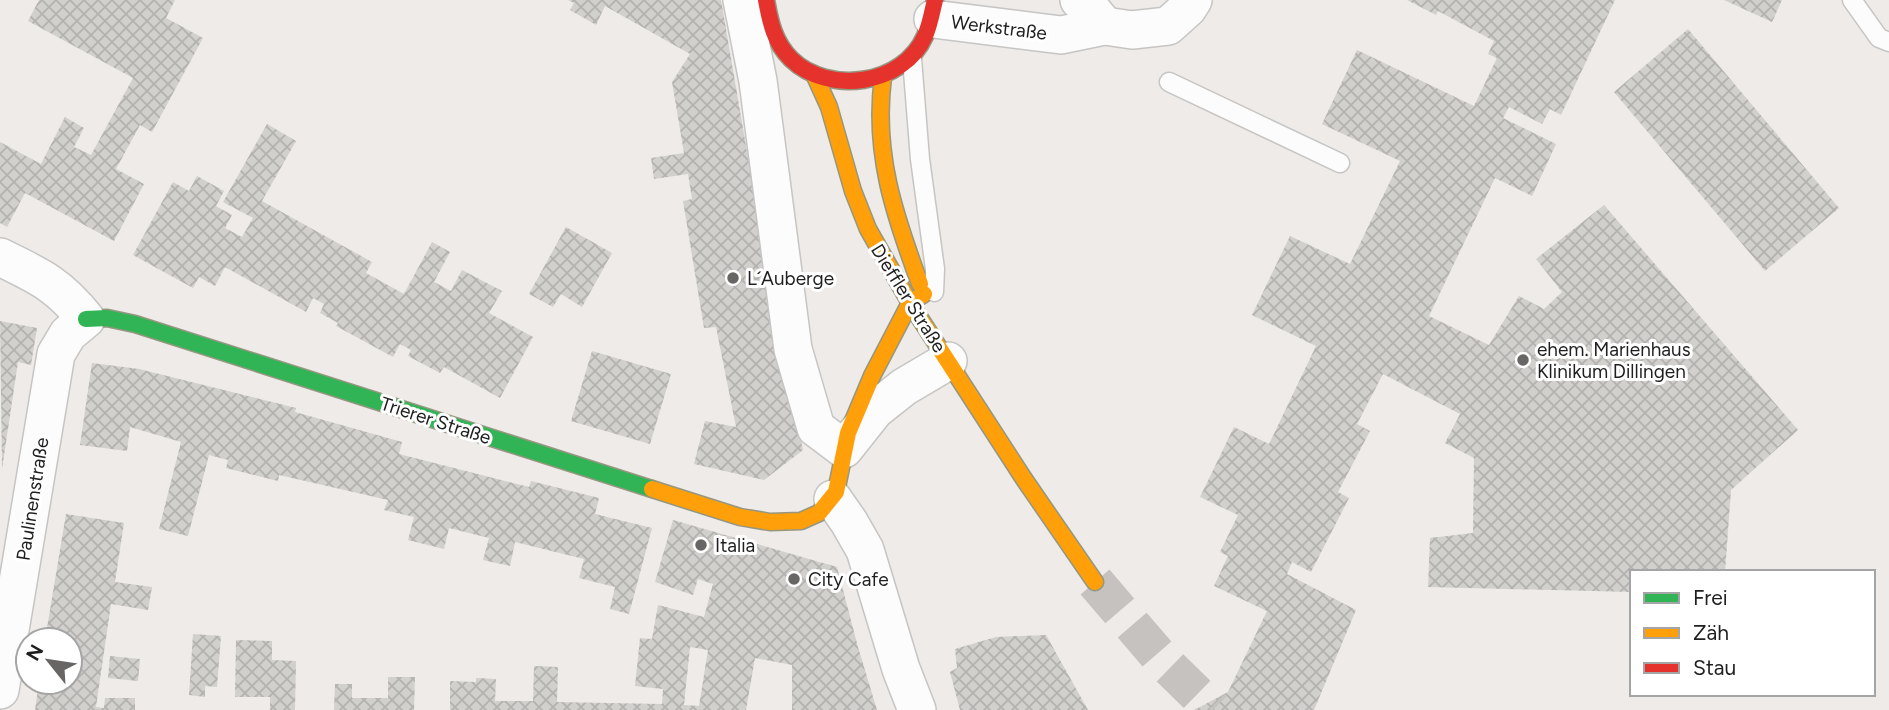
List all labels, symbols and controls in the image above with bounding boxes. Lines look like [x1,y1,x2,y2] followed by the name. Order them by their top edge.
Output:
[950,10,1048,45] street label: Werkstraße
[866,240,951,357] street label: Dieffler Straße
[747,267,834,290] place label: L´Auberge
[725,270,741,286] marker: L´Auberge
[1537,338,1691,383] place label: ehem. Marienhaus Klinikum Dillingen
[1515,352,1531,368] marker: ehem. Marienhaus Klinikum Dillingen
[378,392,494,449] street label: Trierer Straße
[11,436,54,562] street label: Paulinenstraße
[715,534,755,557] place label: Italia
[693,537,709,553] marker: Italia
[808,568,889,591] place label: City Cafe
[1630,570,1875,696] legend
[786,571,802,587] marker: City Cafe
[1693,585,1728,610] text: Frei
[1693,620,1729,645] text: Zäh
[14,626,84,696] north arrow
[21,641,48,665] text: N
[1693,655,1736,680] text: Stau

